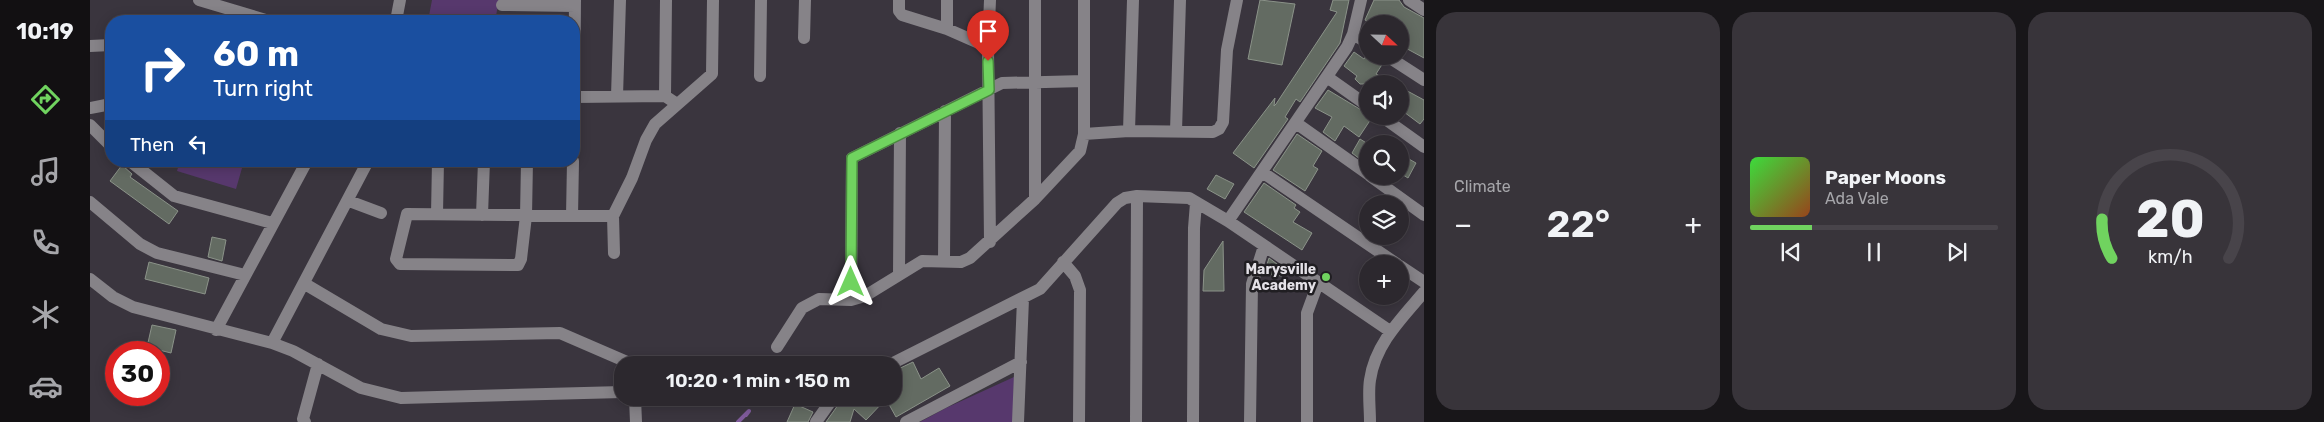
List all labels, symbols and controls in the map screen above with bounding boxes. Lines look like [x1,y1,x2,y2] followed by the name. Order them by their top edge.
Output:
[967,10,1009,61] pin
[1359,15,1409,65] north arrow
[1359,15,1409,305] map controls
[974,17,1002,45] icon: arrive
[16,18,74,45] text: 10:19
[213,33,299,75] text: 60 m
[130,35,195,100] icon: right
[213,75,313,102] text: Turn right
[1359,75,1409,125] button: sound
[28,82,63,117] icon: directions
[184,130,212,158] icon: left
[130,133,174,156] text: Then
[1359,135,1409,185] button: search
[28,154,63,189] icon: music
[1825,166,1946,189] text: Paper Moons
[1454,177,1511,196] text: Climate
[2135,188,2205,250] text: 20
[1825,189,1889,208] text: Ada Vale
[1359,195,1409,245] button: layers
[1547,201,1610,247] text: 22°
[1454,208,1472,241] text: −
[1685,208,1702,241] text: +
[28,225,63,260] icon: phone
[1777,238,1805,266] icon: previous
[1860,238,1888,266] icon: pause
[1943,238,1971,266] icon: next
[2148,246,2192,267] text: km/h
[824,255,876,307] position arrow
[1359,255,1409,305] button: +
[1246,261,1317,294] place label: Marysville Academy
[1320,271,1332,283] marker: Marysville Academy
[28,297,63,332] icon: climate
[105,341,170,406] speed limit sign: 30
[28,369,63,404] icon: car
[666,369,850,392] text: 10:20 · 1 min · 150 m

